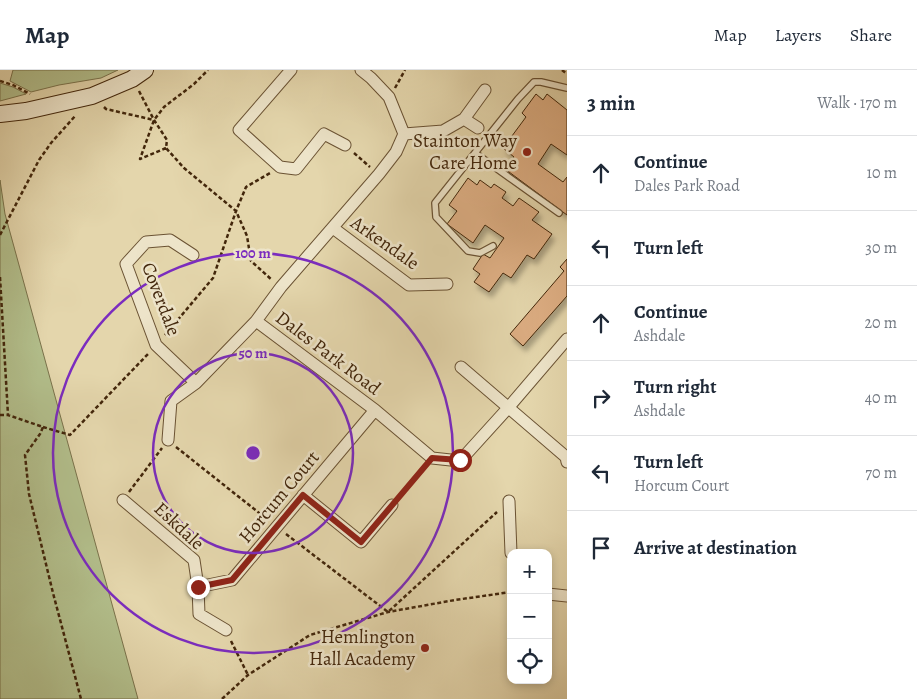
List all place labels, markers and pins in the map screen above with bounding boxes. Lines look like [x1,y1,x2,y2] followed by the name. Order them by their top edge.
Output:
[413,128,518,176] place label: Stainton Way Care Home
[521,146,533,158] marker: Stainton Way Care Home
[244,444,262,462] centre of rings
[309,624,416,672] place label: Hemlington Hall Academy
[419,642,431,654] marker: Hemlington Hall Academy

